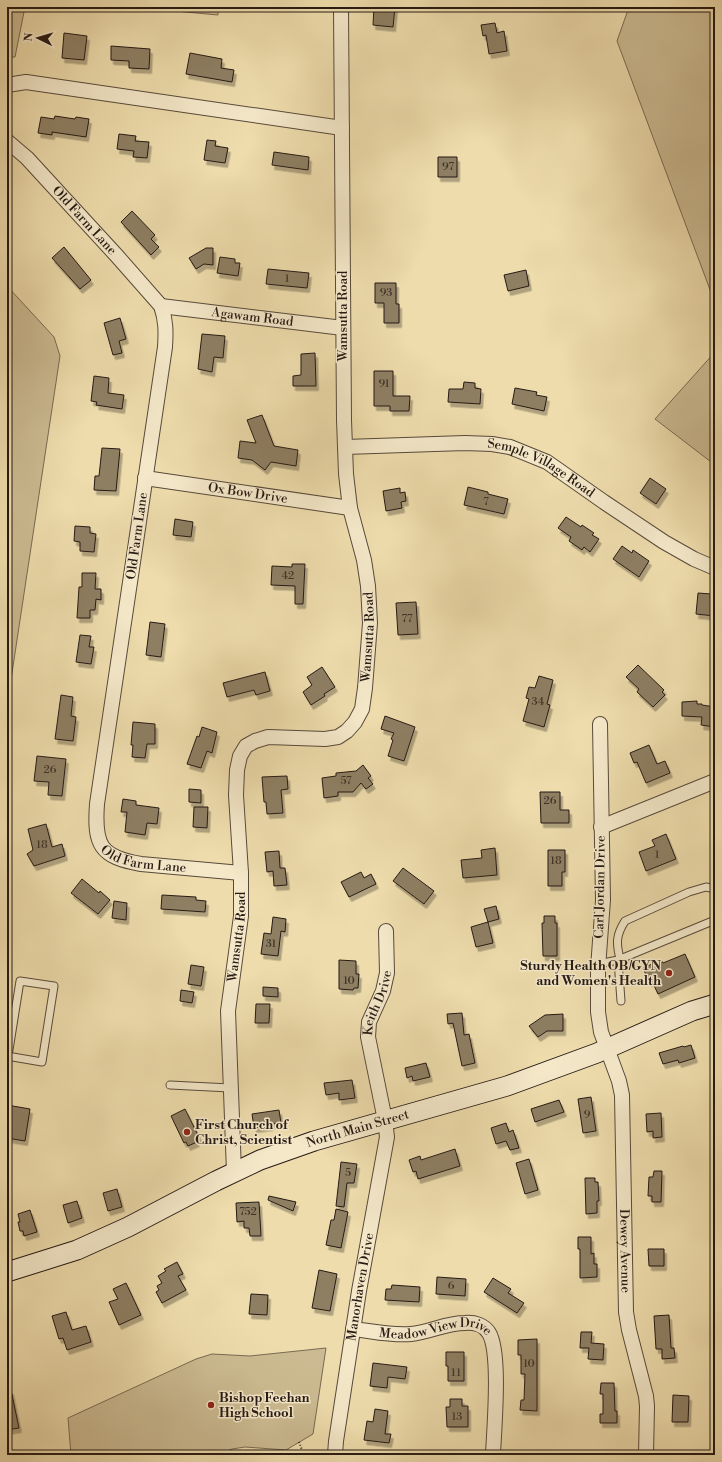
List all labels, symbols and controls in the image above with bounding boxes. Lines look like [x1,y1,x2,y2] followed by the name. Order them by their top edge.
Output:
[18,18,58,58] north arrow
[22,32,36,42] text: N
[442,160,455,174] house number: 97
[49,183,120,259] street label: Old Farm Lane
[335,270,351,362] street label: Wamsutta Road
[285,272,290,286] house number: 1
[380,286,392,300] house number: 93
[209,304,295,330] street label: Agawam Road
[378,377,390,391] house number: 91
[487,436,598,501] street label: Semple Village Road
[207,479,289,507] street label: Ox Bow Drive
[123,491,151,581] street label: Old Farm Lane
[483,495,489,509] house number: 7
[282,569,294,583] house number: 42
[357,591,378,684] street label: Wamsutta Road
[401,612,413,626] house number: 77
[532,695,545,709] house number: 34
[44,763,57,777] house number: 26
[340,774,352,788] house number: 57
[544,794,557,808] house number: 26
[591,835,609,939] street label: Carl Jordan Drive
[36,838,48,852] house number: 18
[97,842,187,876] street label: Old Farm Lane
[655,848,660,862] house number: 1
[550,854,562,868] house number: 18
[224,891,250,984] street label: Wamsutta Road
[266,937,277,951] house number: 31
[520,958,662,989] place label: Sturdy Health OB/GYN and Women's Health
[360,968,395,1036] street label: Keith Drive
[664,968,674,978] marker: Sturdy Health OB/GYN and Women's Health
[343,974,355,988] house number: 10
[304,1106,411,1151] street label: North Main Street
[584,1108,591,1122] house number: 9
[195,1117,292,1148] place label: First Church of Christ, Scientist
[182,1127,192,1137] marker: First Church of Christ, Scientist
[345,1166,351,1180] house number: 5
[239,1205,257,1219] house number: 752
[616,1209,634,1294] street label: Dewey Avenue
[343,1231,377,1342] street label: Manorhaven Drive
[448,1279,455,1293] house number: 6
[378,1315,496,1343] street label: Meadow View Drive
[523,1357,535,1371] house number: 10
[451,1366,461,1380] house number: 11
[219,1390,310,1421] place label: Bishop Feehan High School
[206,1400,216,1410] marker: Bishop Feehan High School
[452,1410,462,1424] house number: 13

